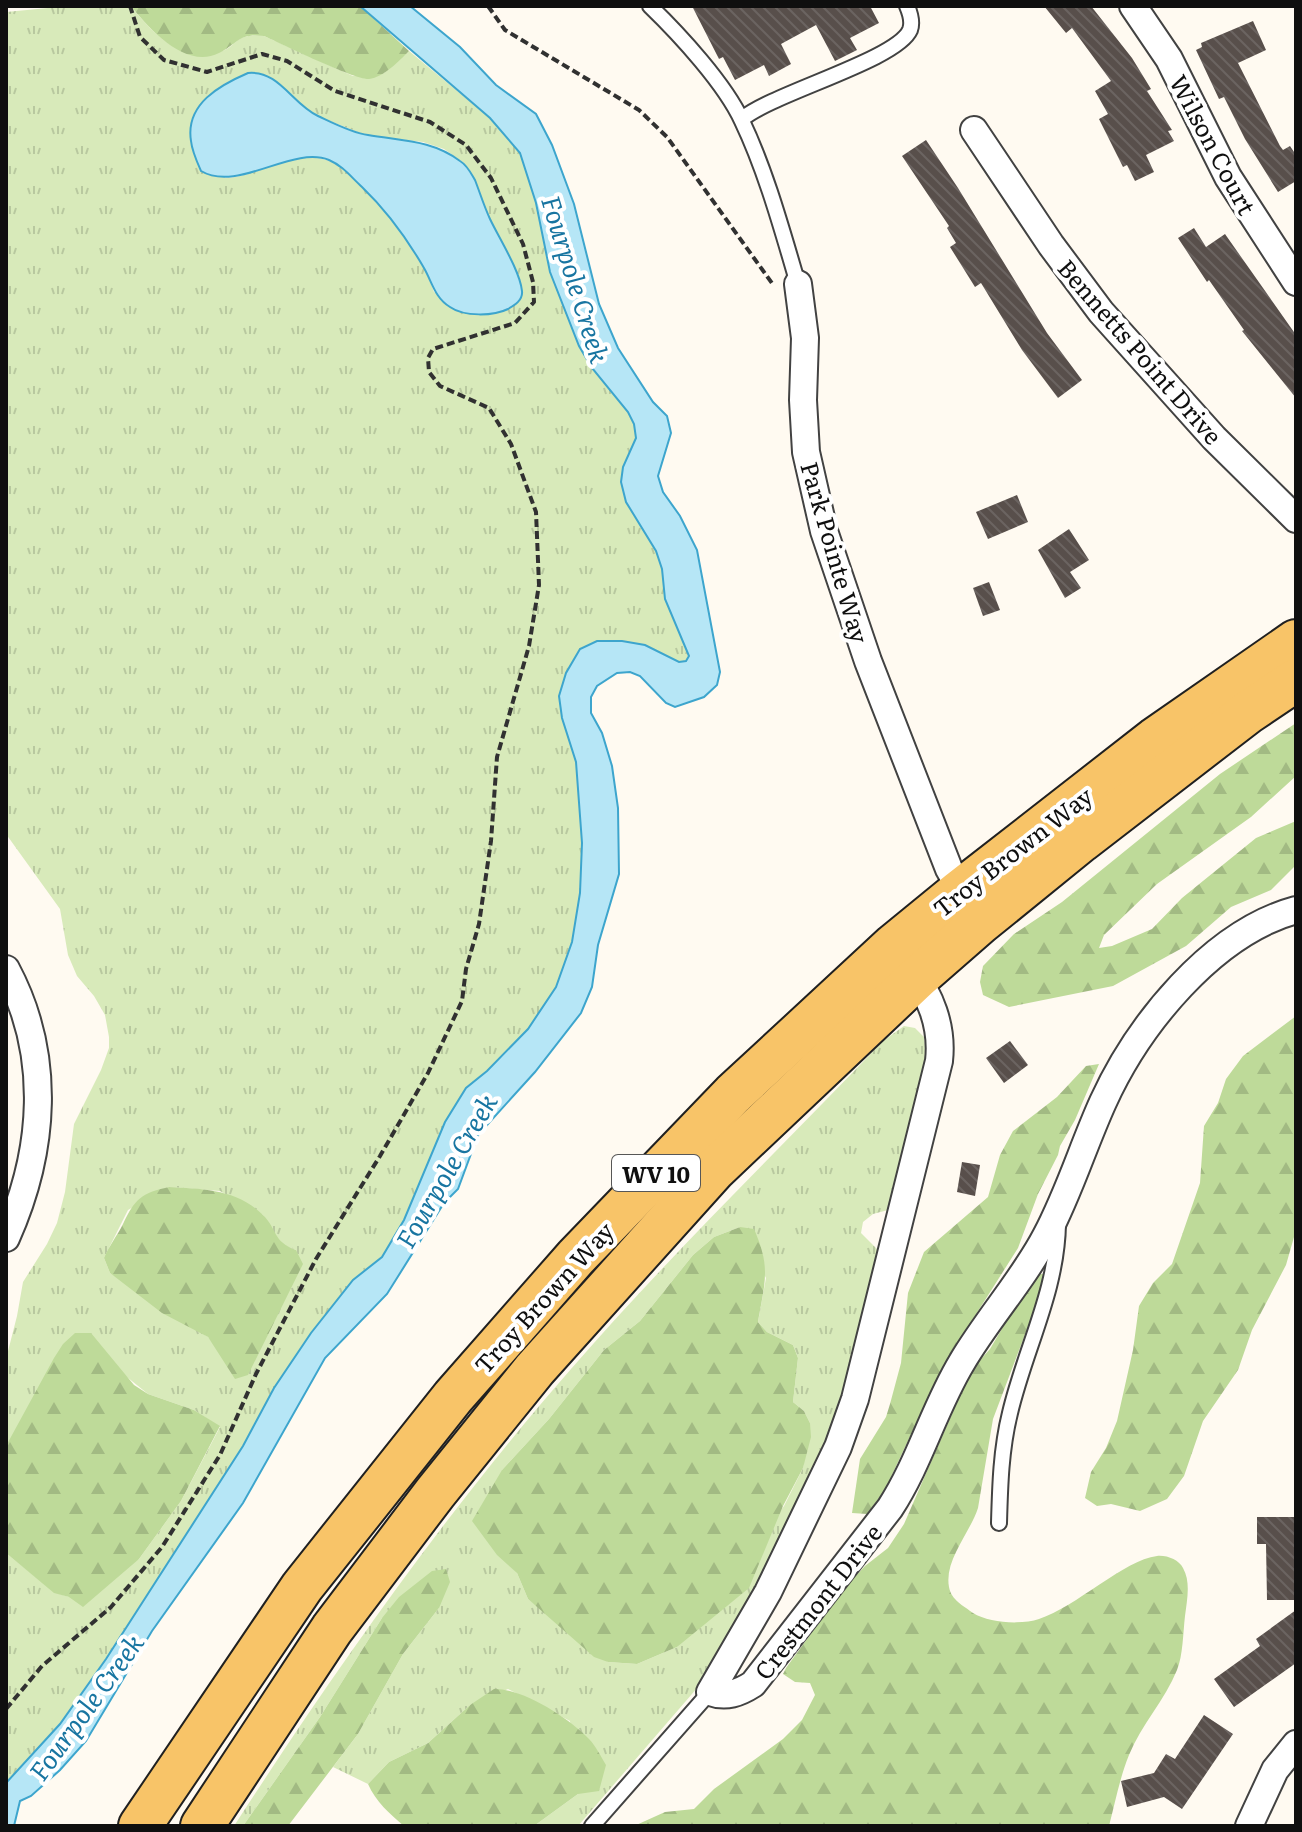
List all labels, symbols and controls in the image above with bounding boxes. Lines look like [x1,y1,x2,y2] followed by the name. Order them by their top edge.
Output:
[1162,68,1266,221] street label: Wilson Court
[533,190,621,368] water label: Fourpole Creek
[1051,251,1231,451] street label: Bennetts Point Drive
[793,457,879,647] street label: Park Pointe Way
[925,777,1099,924] street label: Troy Brown Way
[385,1085,506,1255] water label: Fourpole Creek
[612,1155,700,1191] road number: WV 10
[465,1213,621,1381] street label: Troy Brown Way
[745,1516,889,1686] street label: Crestmont Drive
[18,1624,152,1788] water label: Fourpole Creek

